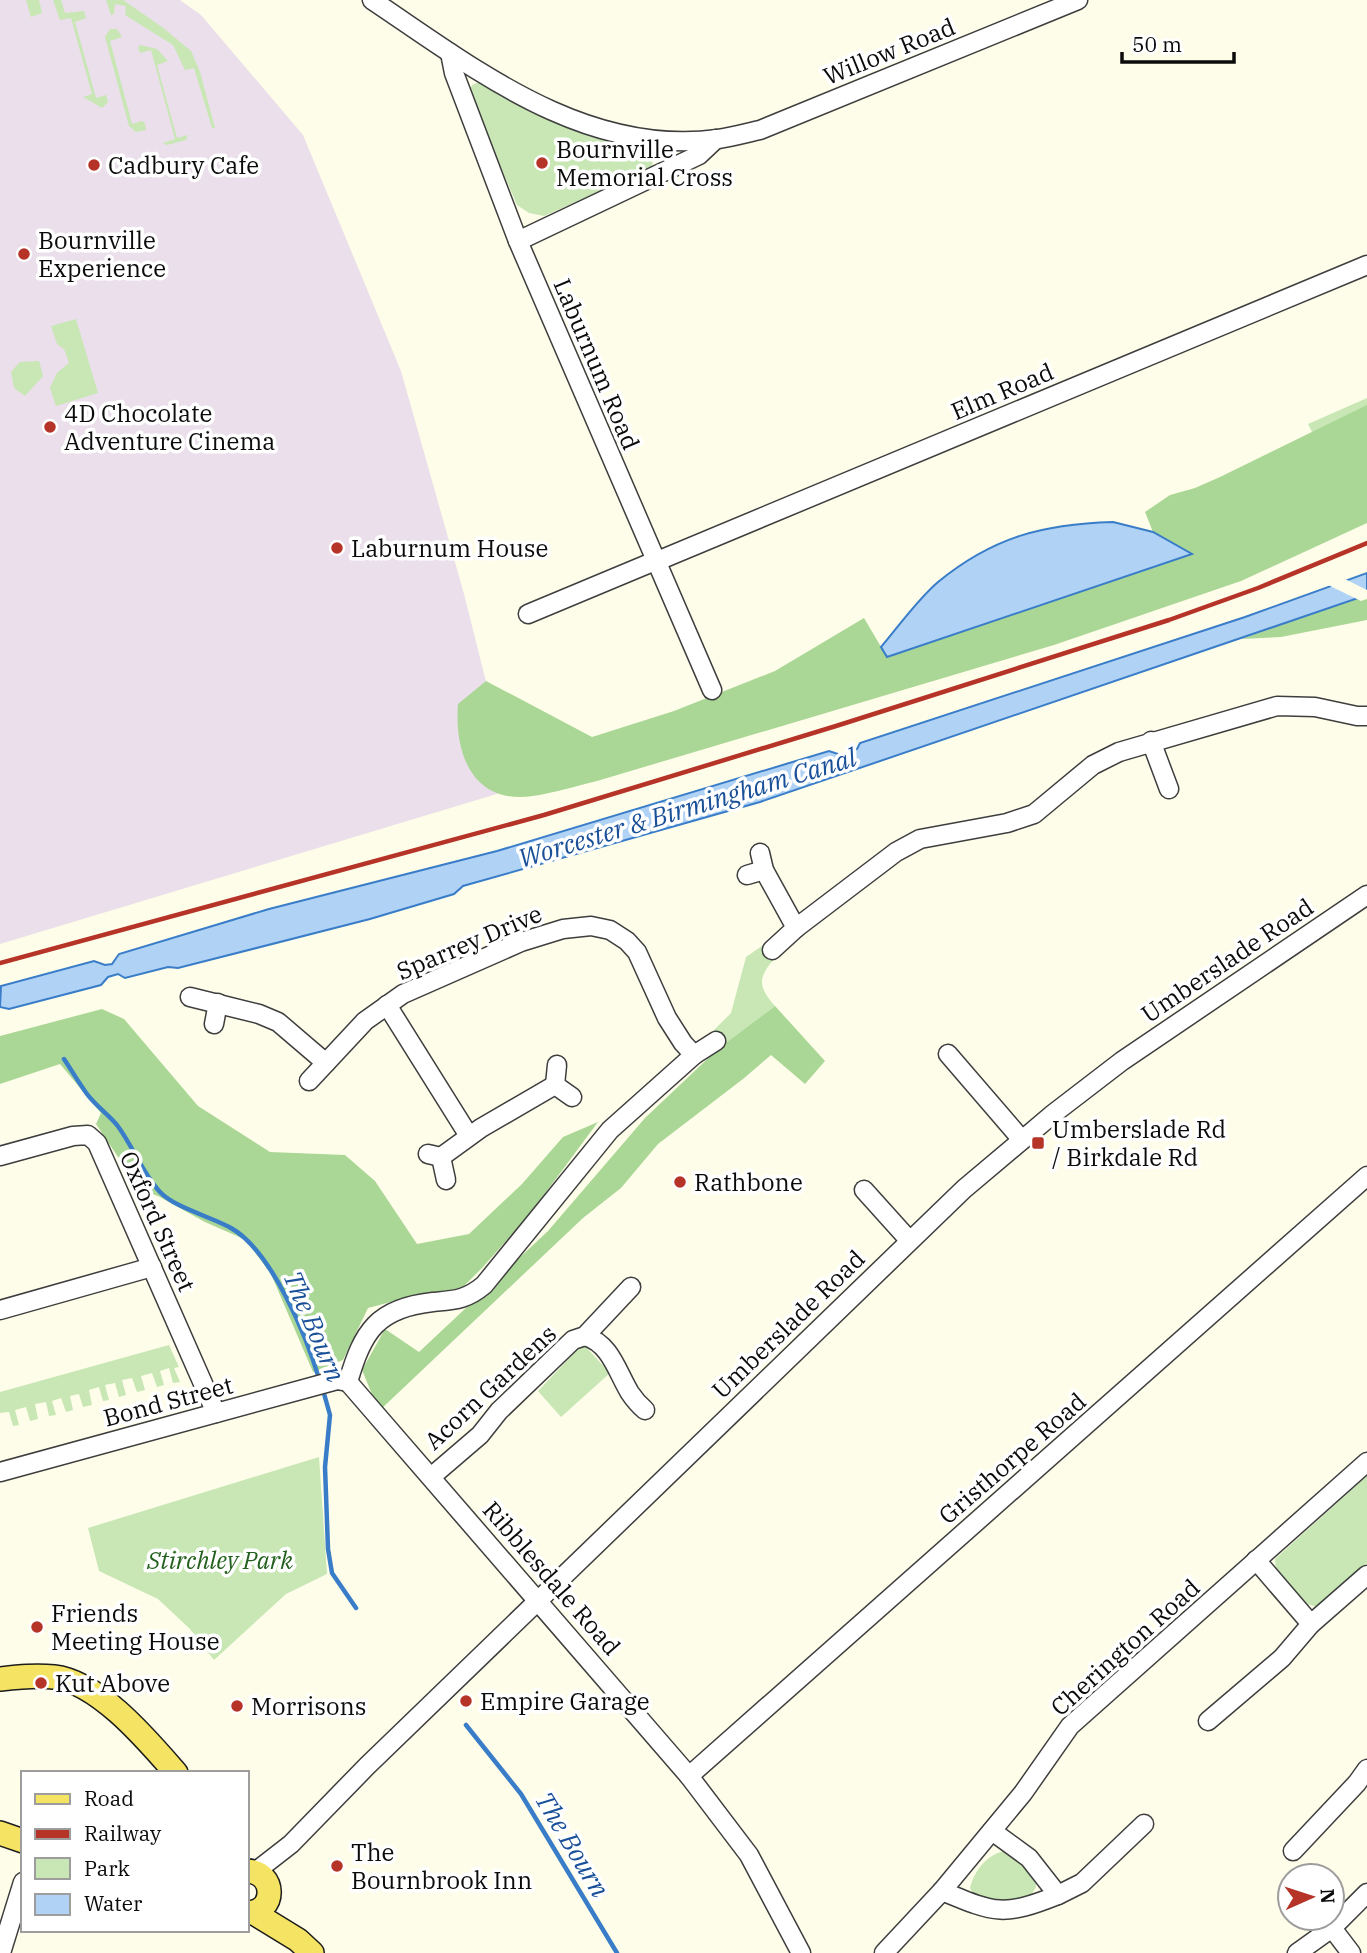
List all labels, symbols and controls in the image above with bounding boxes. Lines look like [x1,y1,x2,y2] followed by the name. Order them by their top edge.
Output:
[818,10,960,92] street label: Willow Road
[1122,21,1234,65] scale bar
[1132,30,1182,58] text: 50 m
[556,133,733,193] place label: Bournville Memorial Cross
[108,149,259,181] place label: Cadbury Cafe
[534,155,550,171] marker: Bournville Memorial Cross
[86,157,102,173] marker: Cadbury Cafe
[38,224,166,284] place label: Bournville Experience
[16,246,32,262] marker: Bournville Experience
[547,274,647,454] street label: Laburnum Road
[946,355,1058,427] street label: Elm Road
[64,397,275,457] place label: 4D Chocolate Adventure Cinema
[42,419,58,435] marker: 4D Chocolate Adventure Cinema
[351,532,548,564] place label: Laburnum House
[329,540,345,556] marker: Laburnum House
[514,739,861,875] water label: Worcester & Birmingham Canal
[1135,891,1319,1029] street label: Umberslade Road
[391,897,547,987] street label: Sparrey Drive
[1052,1113,1226,1173] place label: Umberslade Rd / Birkdale Rd
[1030,1135,1046,1151] marker: Umberslade Rd / Birkdale Rd
[113,1146,203,1296] street label: Oxford Street
[694,1166,803,1198] place label: Rathbone
[672,1174,688,1190] marker: Rathbone
[705,1243,871,1405] street label: Umberslade Road
[276,1265,354,1387] water label: The Bourn
[417,1318,563,1456] street label: Acorn Gardens
[100,1368,236,1434] street label: Bond Street
[932,1385,1092,1531] street label: Gristhorpe Road
[476,1494,628,1662] street label: Ribblesdale Road
[146,1544,293,1576] park label: Stirchley Park
[1044,1571,1206,1723] street label: Cherington Road
[51,1597,220,1657] place label: Friends Meeting House
[29,1619,45,1635] marker: Friends Meeting House
[55,1667,170,1699] place label: Kut Above
[33,1675,49,1691] marker: Kut Above
[480,1685,650,1717] place label: Empire Garage
[251,1690,367,1722] place label: Morrisons
[458,1693,474,1709] marker: Empire Garage
[229,1698,245,1714] marker: Morrisons
[21,1771,248,1932] legend
[84,1784,134,1812] text: Road
[528,1785,618,1903] water label: The Bourn
[84,1819,162,1847] text: Railway
[351,1836,532,1896] place label: The Bournbrook Inn
[84,1854,131,1882] text: Park
[329,1858,345,1874] marker: The Bournbrook Inn
[1276,1862,1346,1932] north arrow
[1316,1888,1340,1904] text: N
[84,1889,143,1917] text: Water

